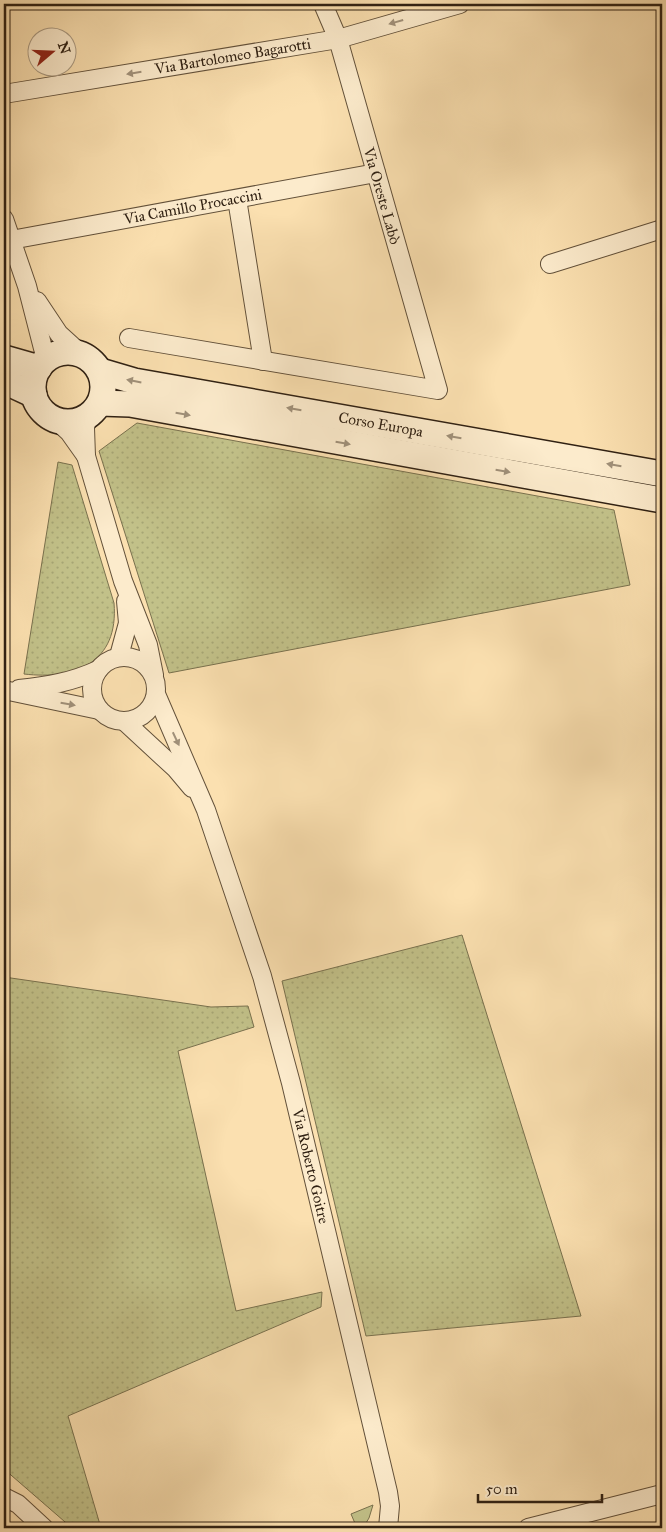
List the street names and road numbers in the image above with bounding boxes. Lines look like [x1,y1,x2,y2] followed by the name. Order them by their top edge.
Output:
[153,35,312,78] street label: Via Bartolomeo Bagarotti
[359,145,405,247] street label: Via Oreste Labò
[122,185,263,228] street label: Via Camillo Procaccini
[337,408,425,441] street label: Corso Europa
[288,1106,333,1226] street label: Via Roberto Goitre

